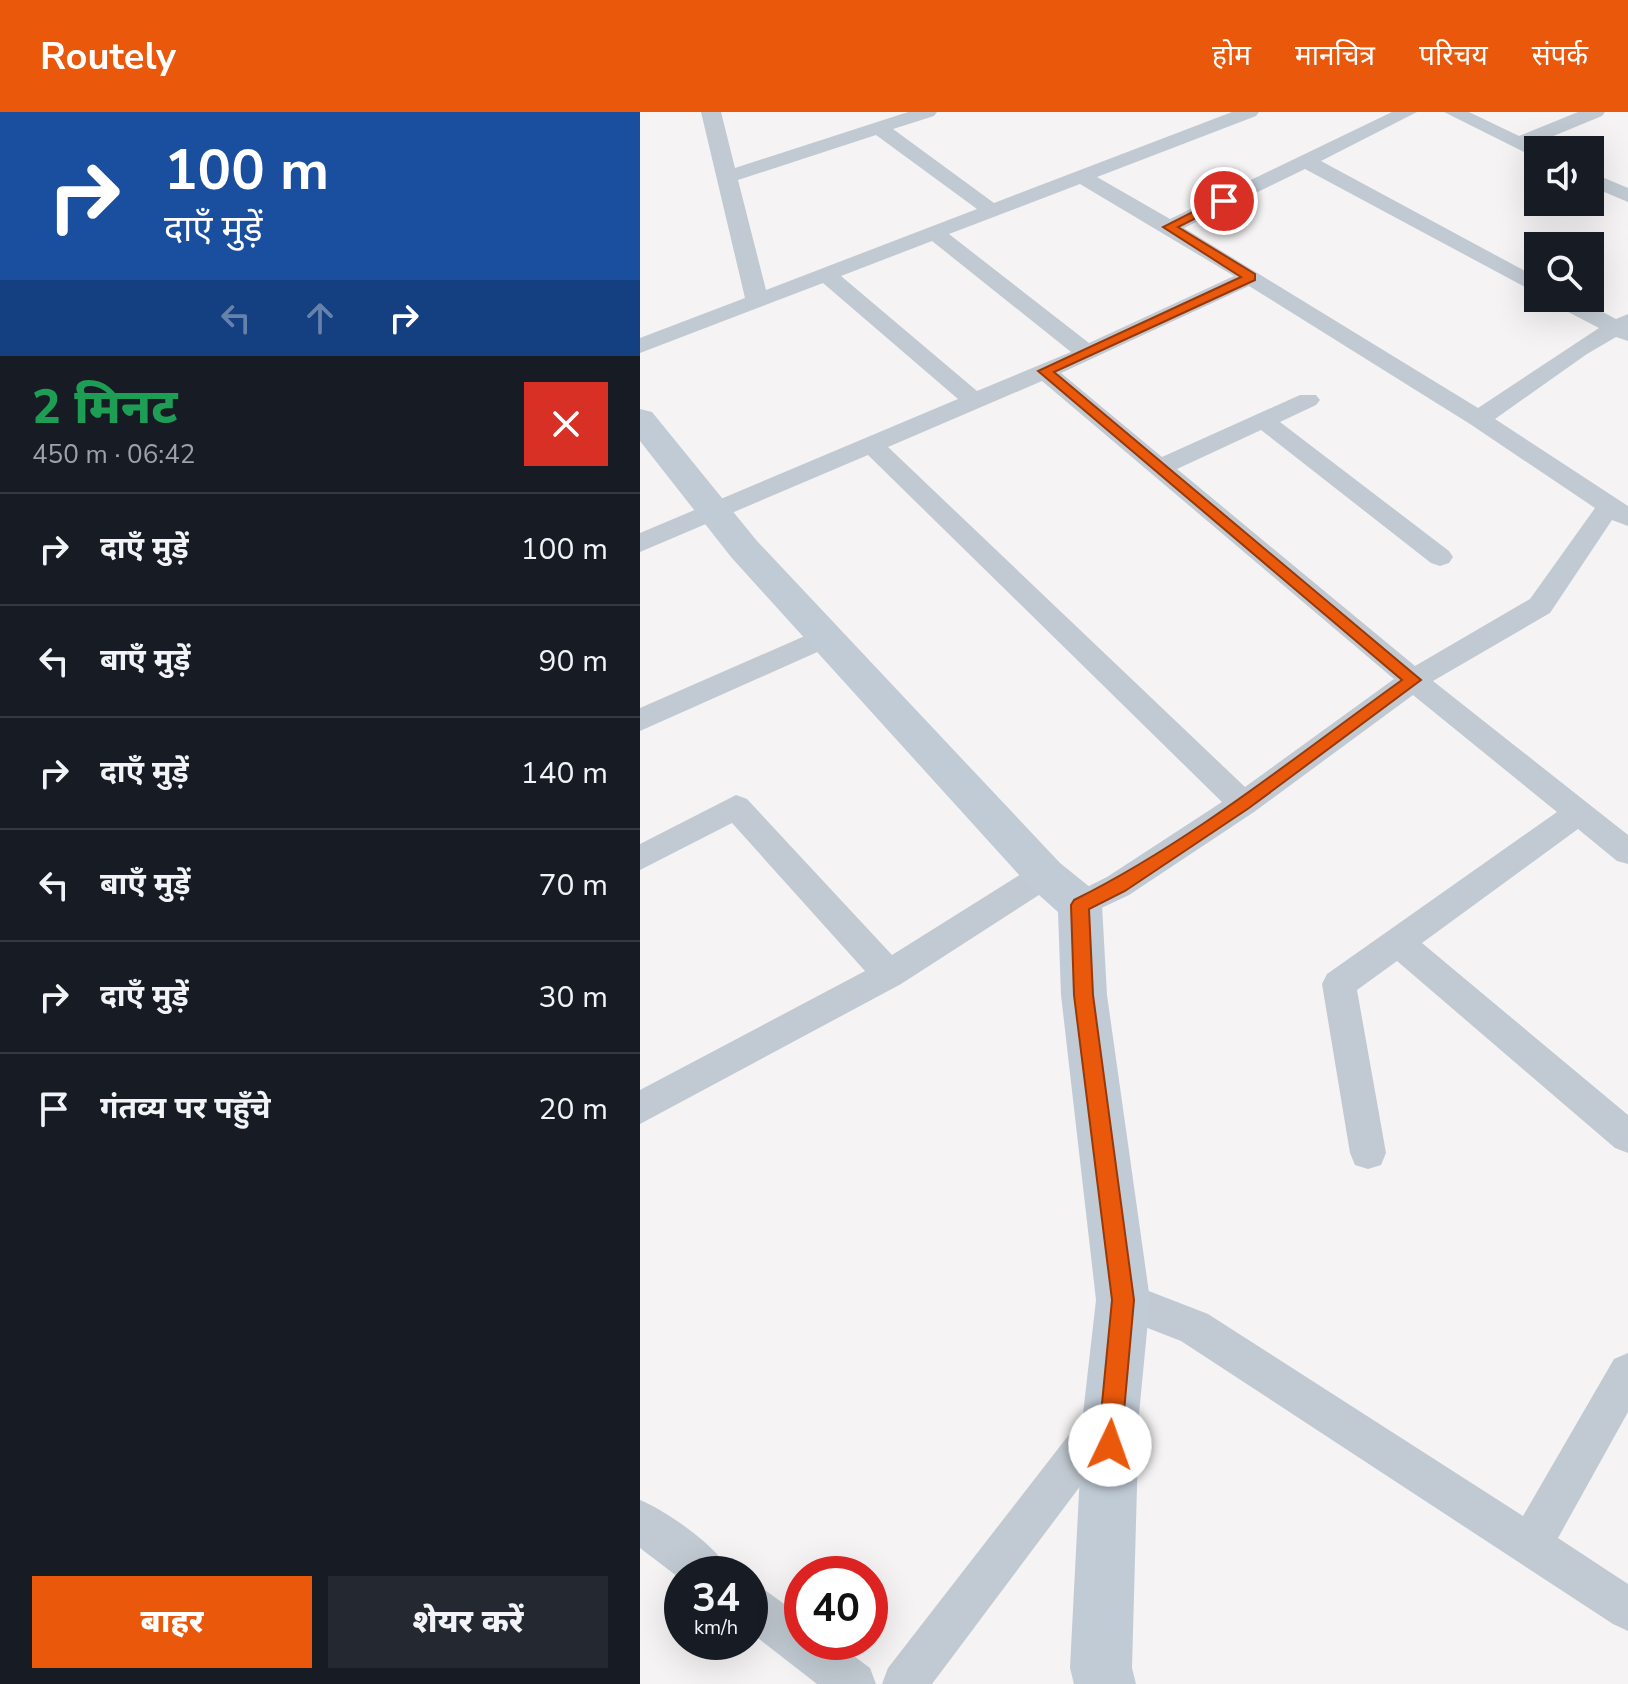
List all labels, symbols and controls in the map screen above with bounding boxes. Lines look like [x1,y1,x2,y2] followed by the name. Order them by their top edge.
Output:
[40,31,176,82] text: Routely
[1212,37,1251,75] text: होम
[1295,37,1375,75] text: मानचित्र
[1419,37,1488,75] text: परिचय
[1532,37,1588,75] text: संपर्क
[164,132,329,209] text: 100 m
[1524,136,1604,312] map controls
[1524,136,1604,216] button: sound
[32,144,136,248] icon: right
[1190,167,1258,235] pin
[1202,179,1246,223] icon: arrive
[164,205,262,254] text: दाएँ मुड़ें
[1524,232,1604,312] button: search
[214,296,258,340] icon: left
[298,296,342,340] icon: ahead
[382,296,426,340] icon: right
[32,374,178,440] text: 2 मिनट
[524,382,608,466] button: close
[32,437,195,472] text: 450 m · 06:42
[32,527,76,571] icon: right
[100,528,189,569] text: दाएँ मुड़ें
[521,529,608,570] text: 100 m
[32,639,76,683] icon: left
[100,640,190,681] text: बाएँ मुड़ें
[539,641,608,682] text: 90 m
[32,751,76,795] icon: right
[100,752,189,793] text: दाएँ मुड़ें
[521,753,608,794] text: 140 m
[32,863,76,907] icon: left
[100,864,190,905] text: बाएँ मुड़ें
[539,865,608,906] text: 70 m
[32,975,76,1019] icon: right
[100,976,189,1017] text: दाएँ मुड़ें
[539,977,608,1018] text: 30 m
[32,1087,76,1131] icon: arrive
[100,1088,270,1129] text: गंतव्य पर पहुँचे
[539,1089,608,1130] text: 20 m
[1068,1403,1152,1487] position arrow
[784,1556,888,1660] speed limit sign: 40
[692,1571,740,1625] text: 34
[32,1576,312,1668] button: बाहर
[328,1576,608,1668] button: शेयर करें
[694,1614,738,1641] text: km/h

